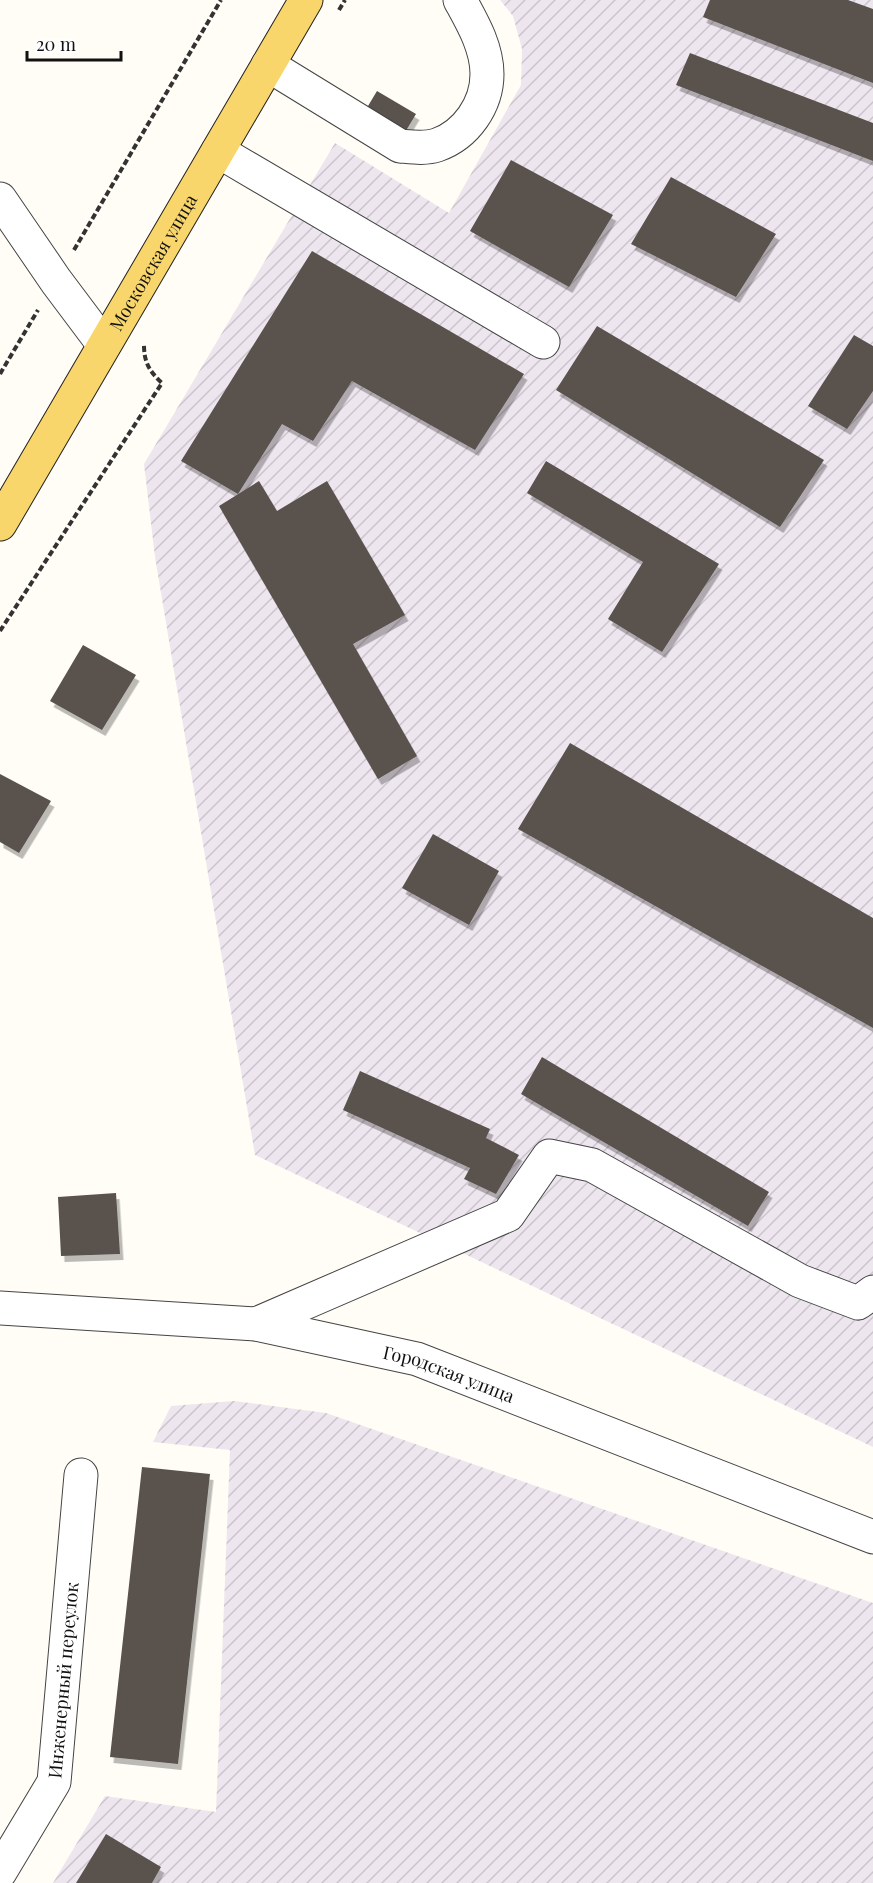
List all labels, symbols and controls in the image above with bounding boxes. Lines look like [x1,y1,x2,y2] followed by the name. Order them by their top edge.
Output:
[27,24,122,62] scale bar
[36,32,76,56] text: 20 m
[103,190,202,335] street label: Московская улица
[381,1340,518,1408] street label: Городская улица
[42,1581,84,1780] street label: Инженерный переулок

